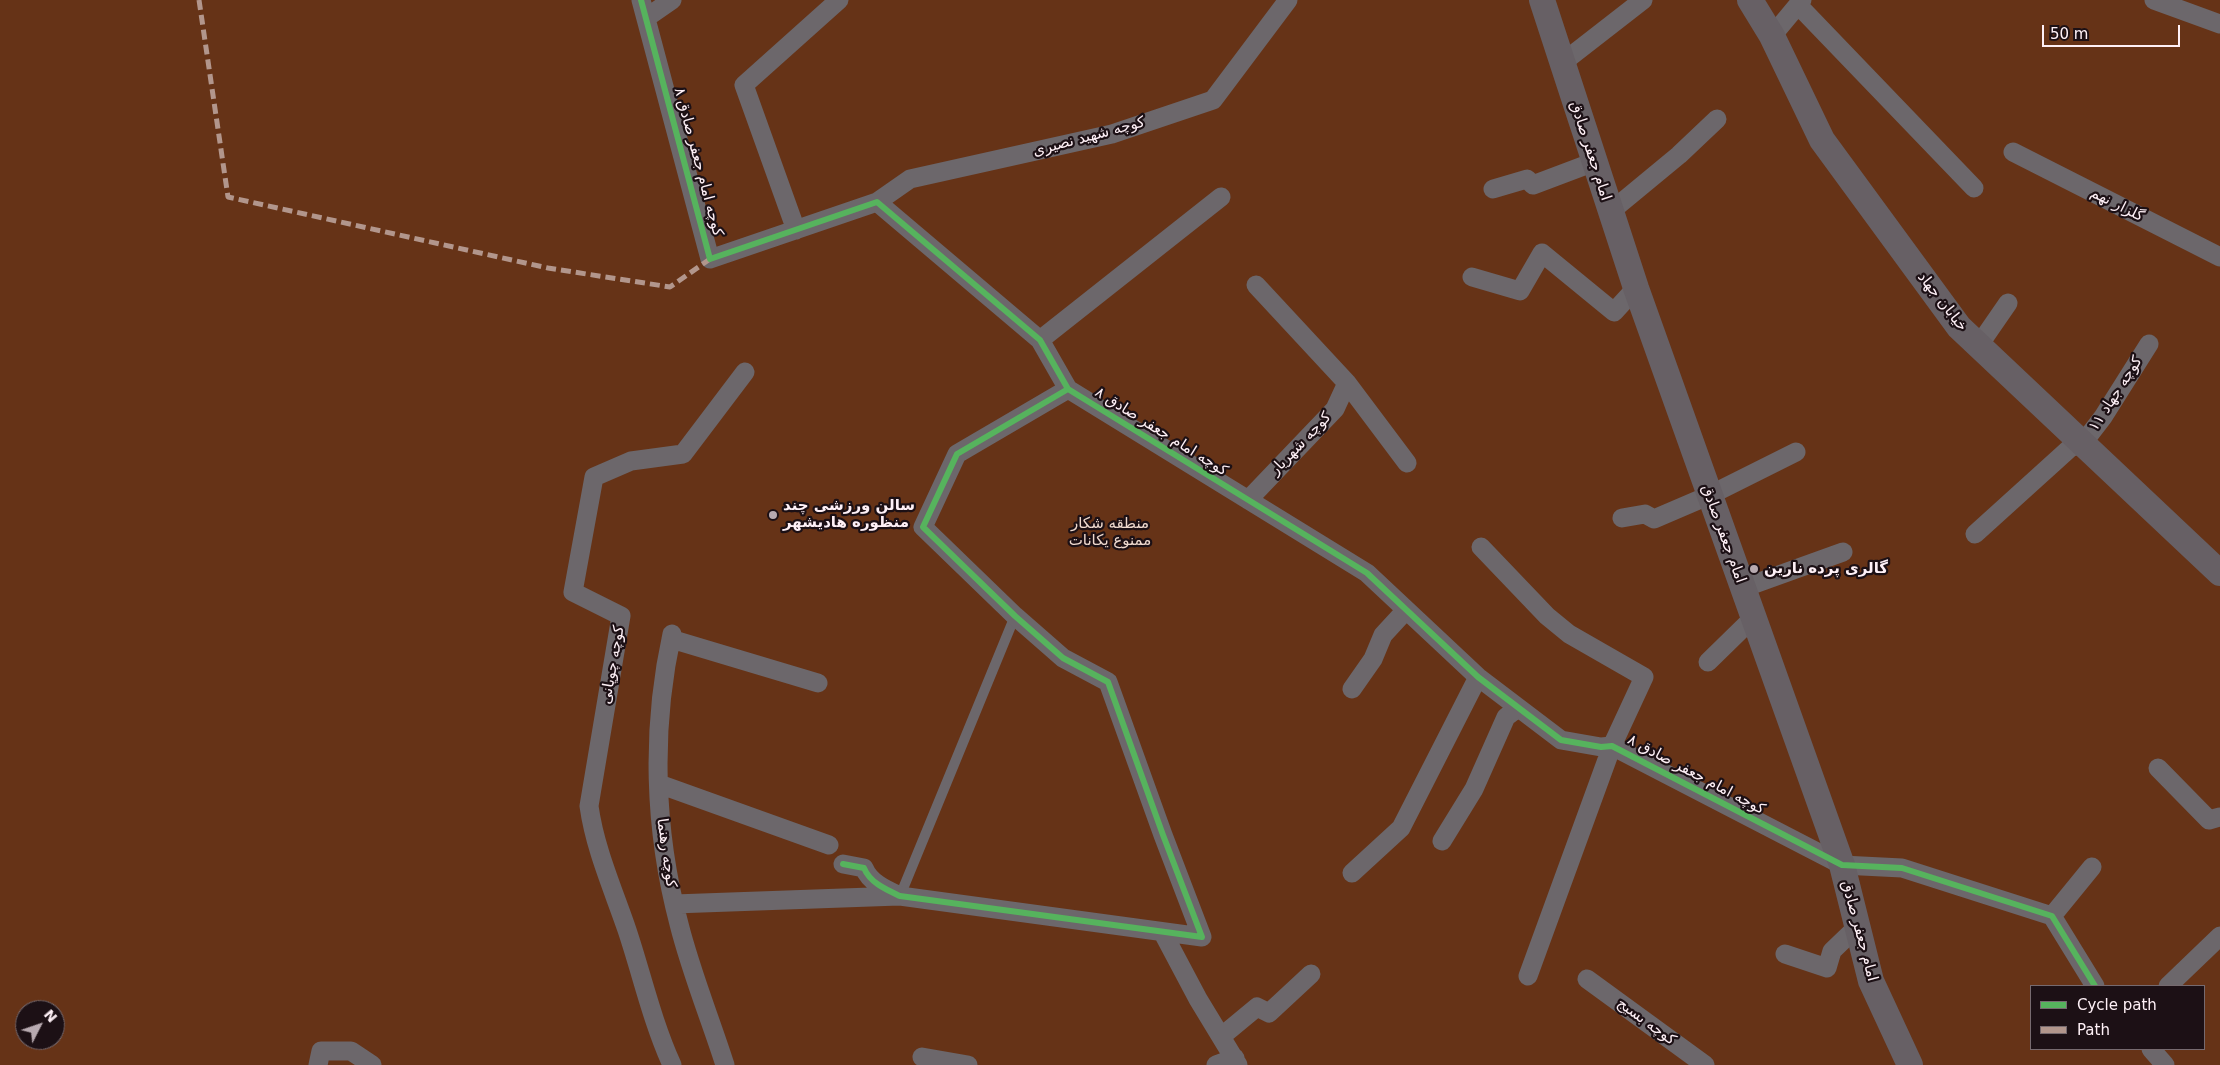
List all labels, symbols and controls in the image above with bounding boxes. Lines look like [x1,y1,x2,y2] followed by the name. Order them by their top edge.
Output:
[2045,15,2182,47] scale bar
[2050,25,2088,43] text: 50 m
[669,86,727,238] street label: کوچه امام جعفر صادق ۸
[1565,99,1615,203] street label: امام جعفر صادق
[1031,113,1147,161] street label: کوچه شهید نصیری
[2087,184,2147,226] street label: گلزار نهم
[1913,269,1971,335] street label: خیابان جهاد
[2085,353,2147,435] street label: کوچه جهاد ۱۱
[1091,384,1231,480] street label: کوچه امام جعفر صادق ۸
[1266,409,1336,479] street label: کوچه شهریار
[1697,482,1749,586] street label: امام جعفر صادق
[783,497,915,532] place label: سالن ورزشی چند منظوره هادیشهر
[767,509,779,521] marker: سالن ورزشی چند منظوره هادیشهر
[1069,515,1151,550] park label: منطقه شکار ممنوع یکانات
[1764,560,1888,578] place label: گالری پرده نارین
[1748,563,1760,575] marker: گالری پرده نارین
[597,624,629,706] street label: کوچه چوپانی
[1624,731,1768,819] street label: کوچه امام جعفر صادق ۸
[652,817,680,889] street label: کوچه رهنما
[1837,879,1881,983] street label: امام جعفر صادق
[2030,985,2205,1050] legend
[1613,995,1679,1049] street label: کوچه بسیج
[2077,996,2157,1014] text: Cycle path
[15,1000,65,1050] north arrow
[41,1006,60,1025] text: N
[2077,1021,2110,1039] text: Path

